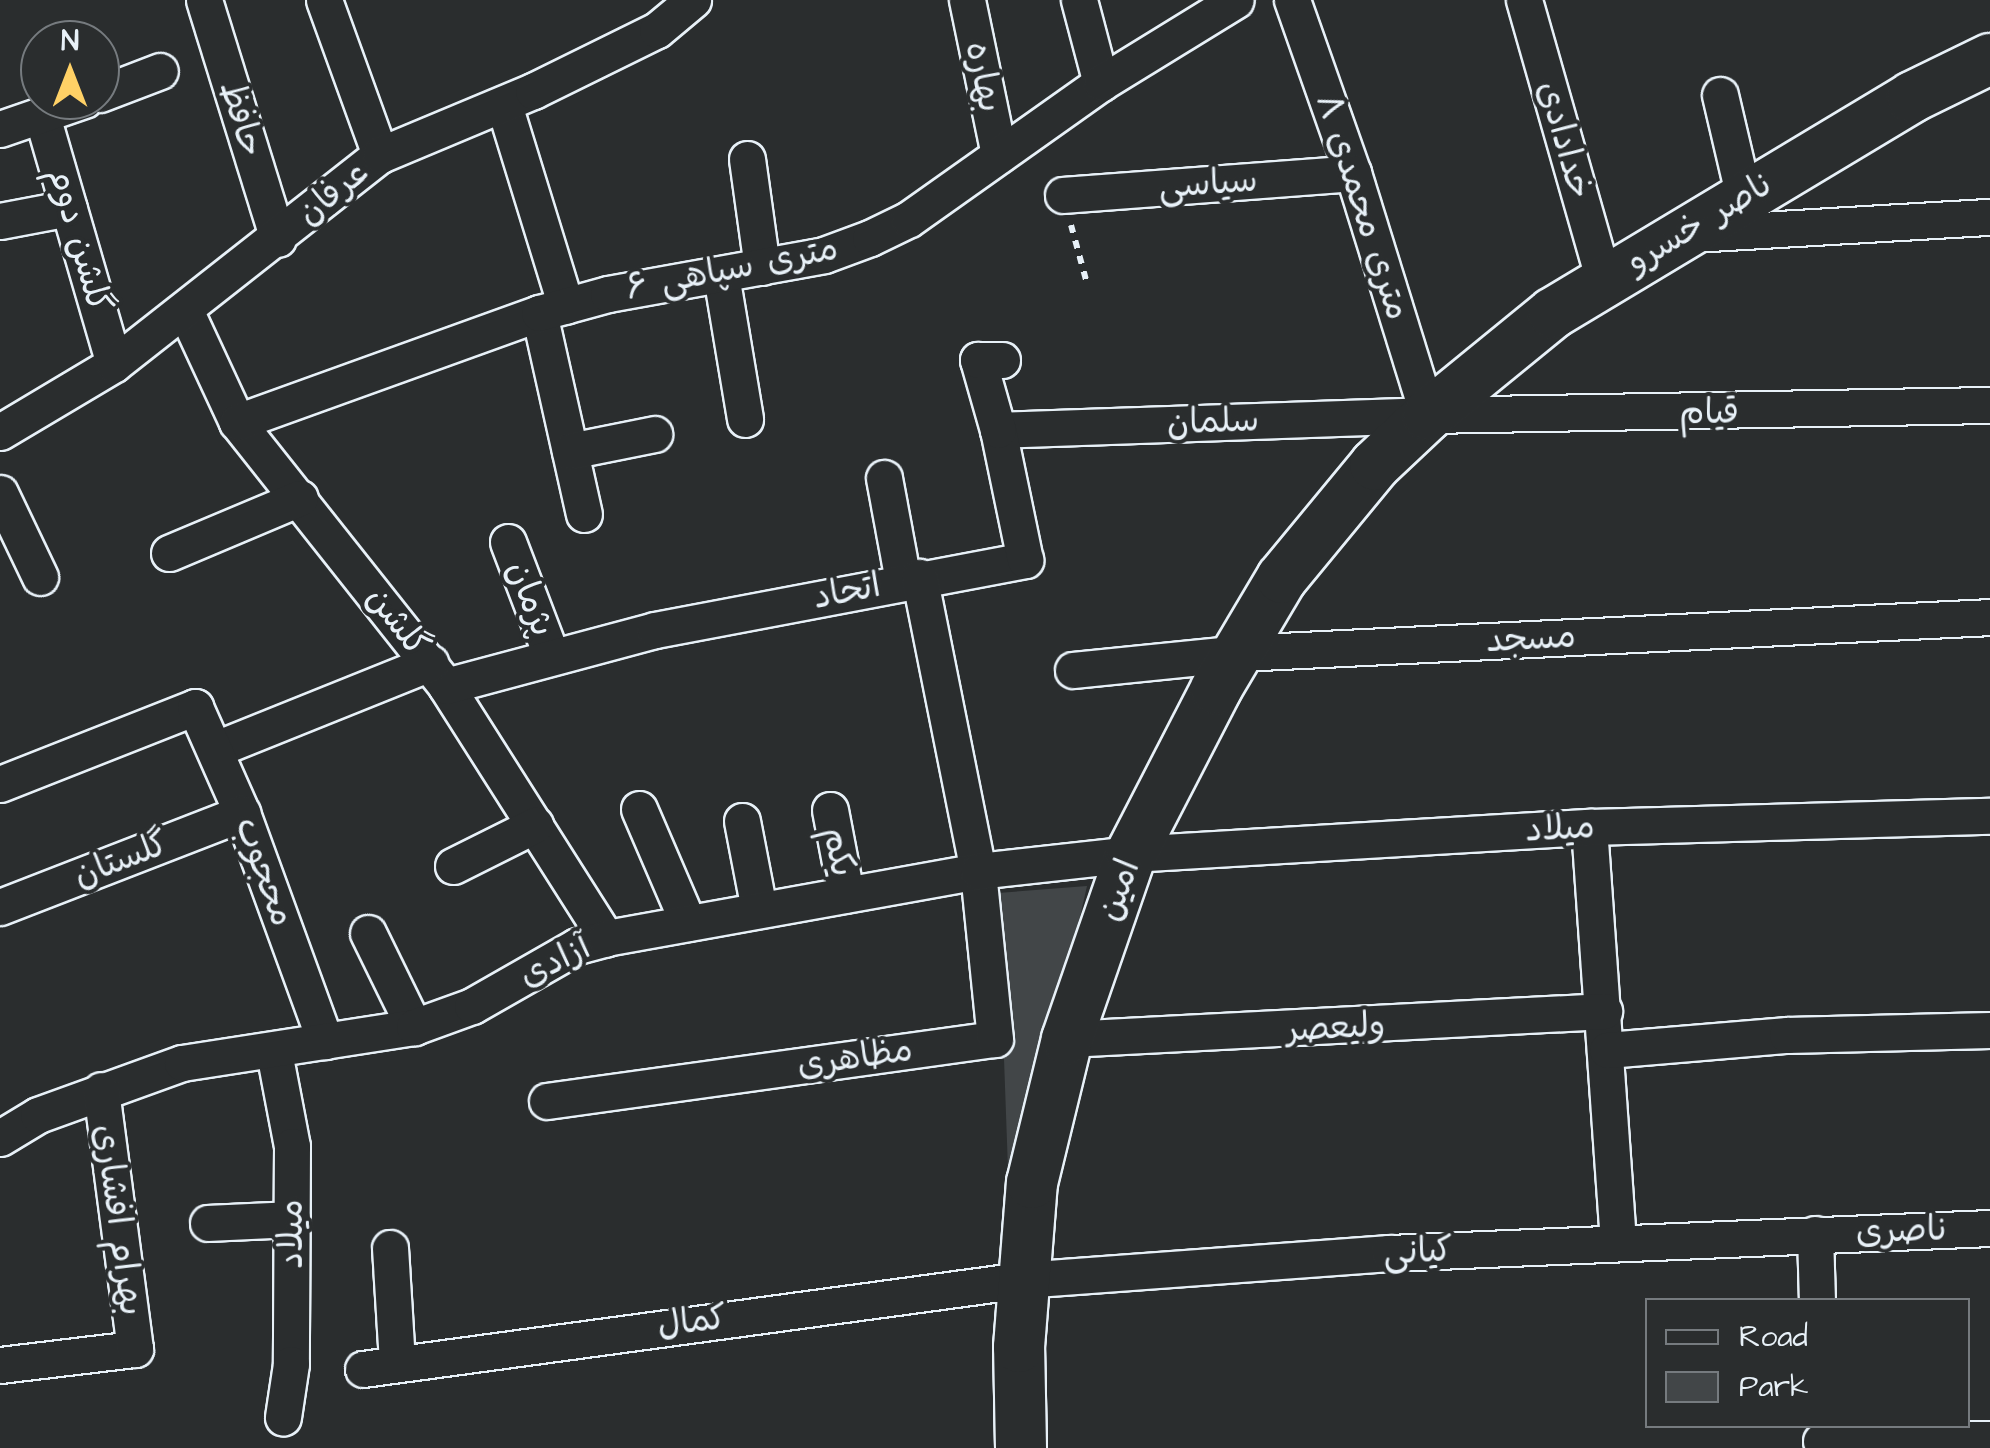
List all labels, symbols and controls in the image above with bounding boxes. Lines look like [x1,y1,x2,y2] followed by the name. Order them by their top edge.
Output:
[20,20,120,120] north arrow
[61,22,79,61] text: N
[955,38,1011,116] street label: بهاره
[210,76,272,162] street label: حافظ
[1527,76,1601,204] street label: خدادادی
[1306,89,1418,325] street label: ۸ متری محمدی
[289,151,377,235] street label: عرفان
[1157,160,1259,208] street label: سیاسی
[38,163,120,317] street label: گلشن دوم
[1619,163,1781,283] street label: ناصر خسرو
[622,228,842,310] street label: ۶ متری سپاهی
[1679,391,1739,435] street label: قیام
[1166,399,1260,445] street label: سلمان
[497,555,563,643] street label: پژمان
[810,565,884,619] street label: اتحاد
[356,578,438,666] street label: گلشن
[1485,616,1577,662] street label: مسجد
[1524,806,1596,852] street label: میلاد
[225,812,303,932] street label: محجوب
[68,823,174,897] street label: گلستان
[813,824,863,880] street label: یکم
[1088,853,1150,927] street label: امین
[513,927,597,997] street label: آزادی
[1286,1004,1386,1052] street label: ولیعصر
[795,1029,915,1087] street label: مظاهری
[84,1122,152,1318] street label: بهرام افشاری
[271,1199,313,1269] street label: میلاد
[1855,1208,1949,1254] street label: ناصری
[1382,1229,1454,1275] street label: کیانی
[655,1297,729,1347] street label: کمال
[1645,1298,1970,1428] legend
[1739,1316,1808,1358] text: Road
[1739,1366,1808,1408] text: Park

